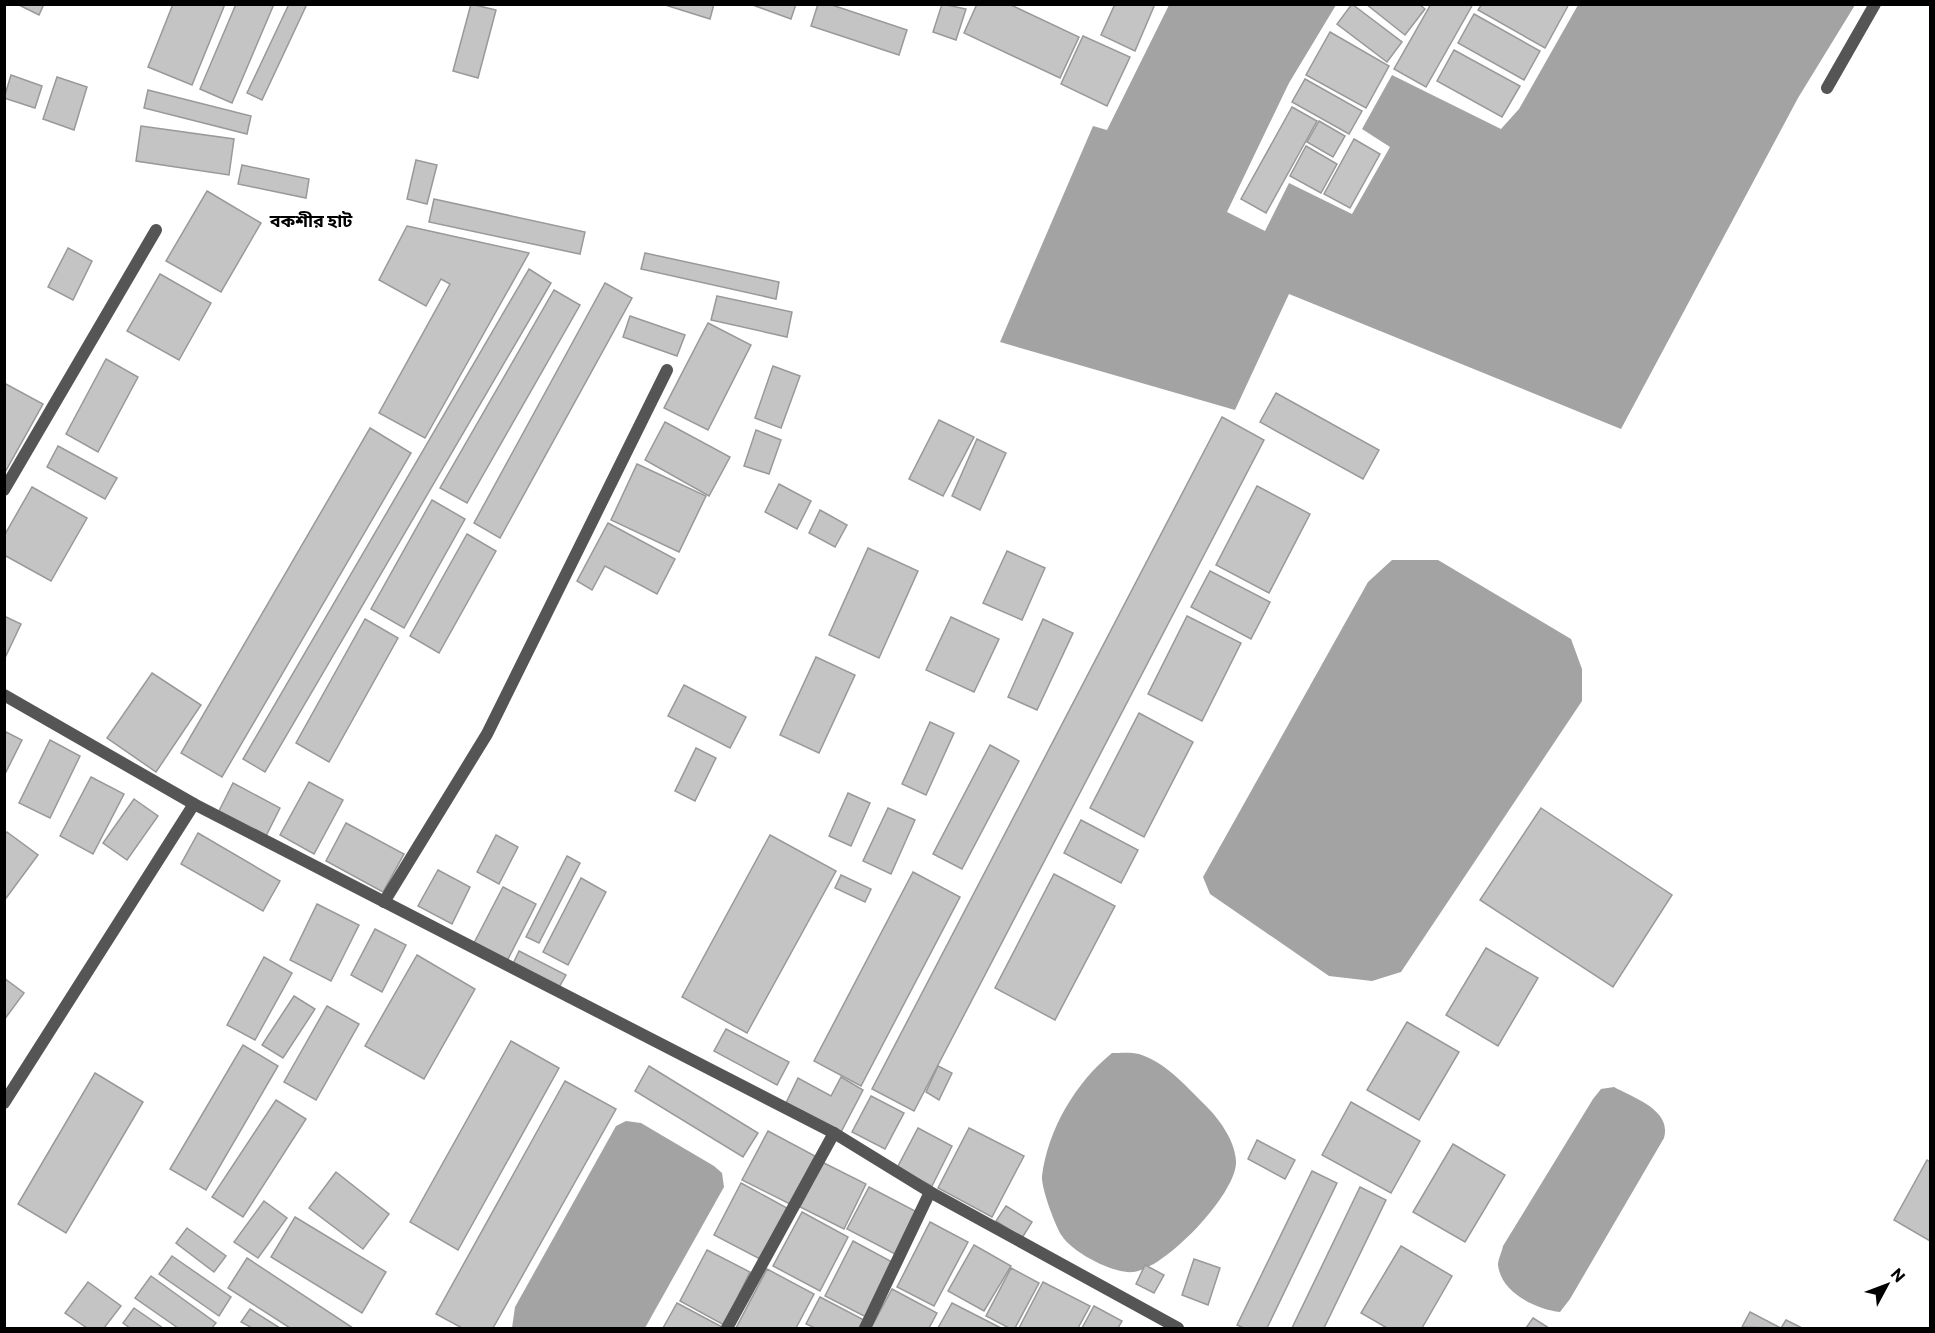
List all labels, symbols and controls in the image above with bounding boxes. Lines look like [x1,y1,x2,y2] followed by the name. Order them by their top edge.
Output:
[269,209,353,231] district label: বকশীর হাট
[1857,1255,1917,1315] north arrow
[1888,1264,1910,1286] text: N

